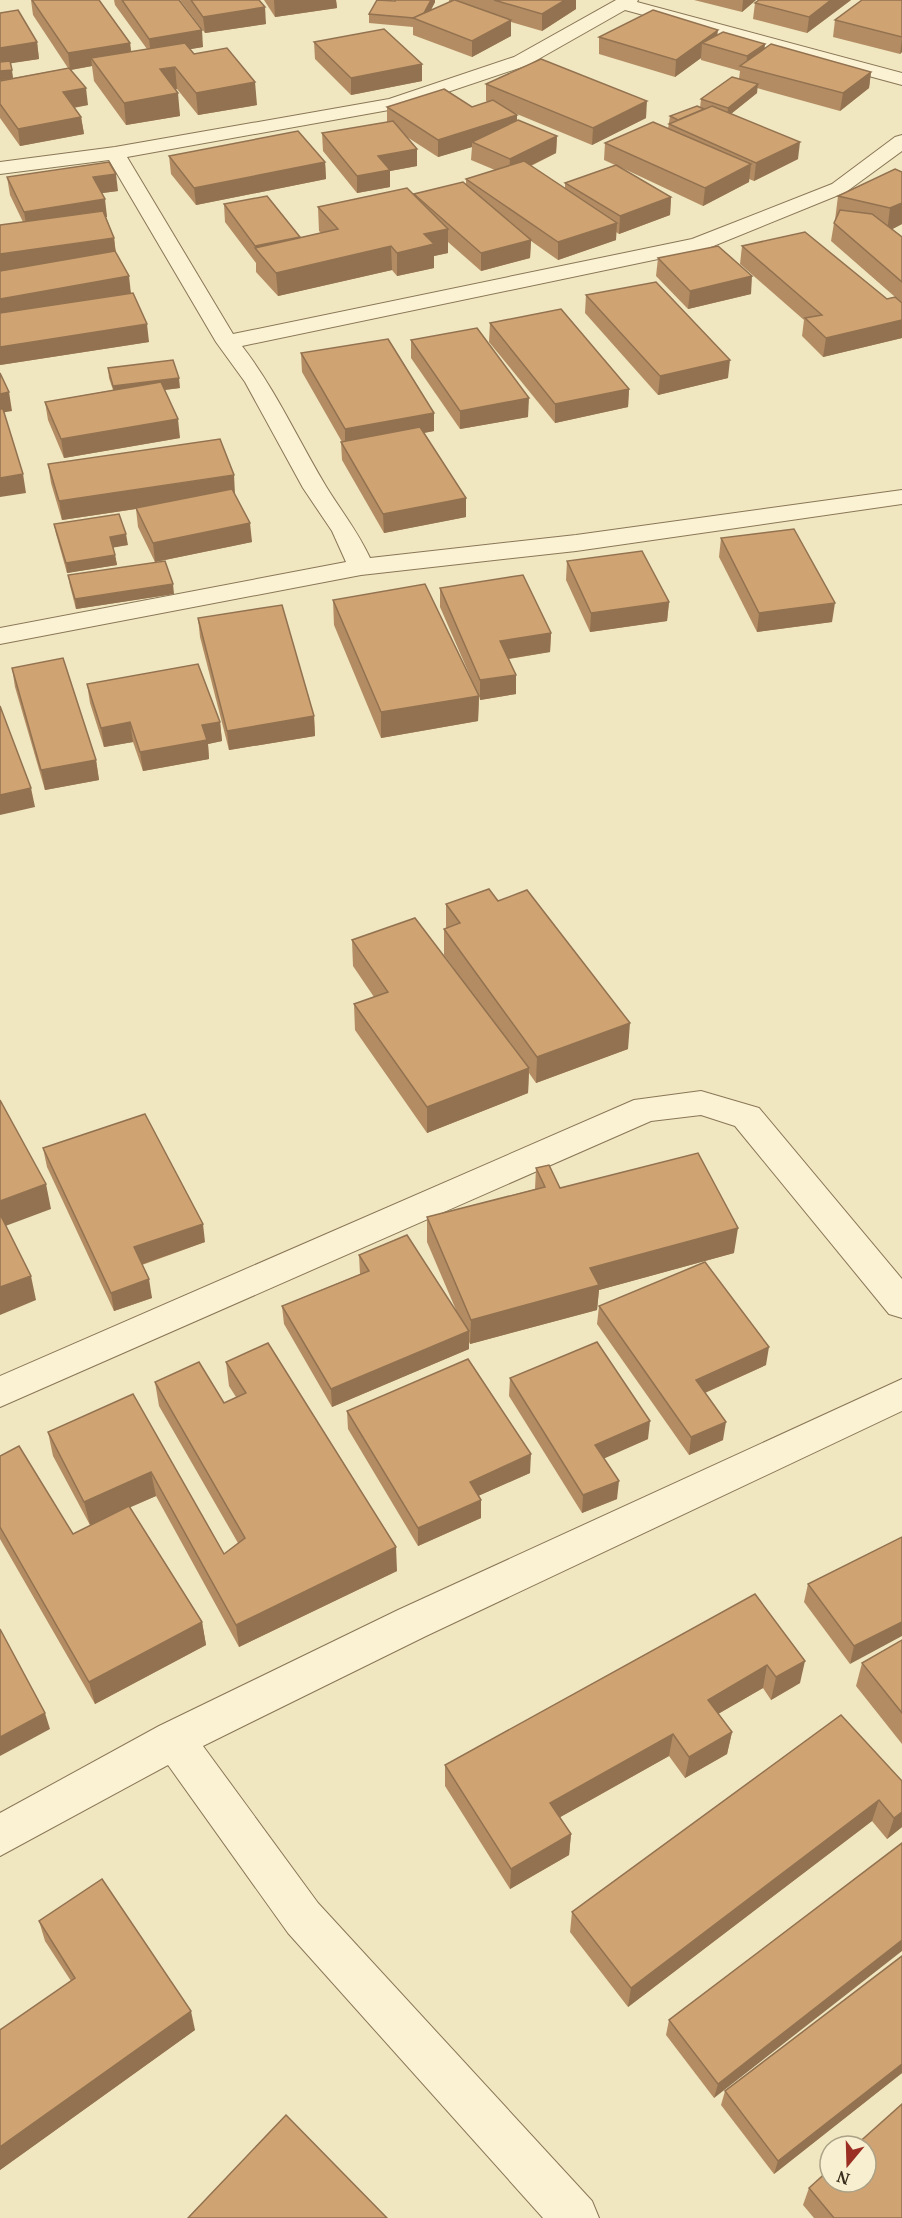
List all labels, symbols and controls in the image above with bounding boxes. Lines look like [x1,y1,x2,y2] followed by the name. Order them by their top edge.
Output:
[818,2134,878,2194] north arrow
[834,2166,852,2191] text: N

